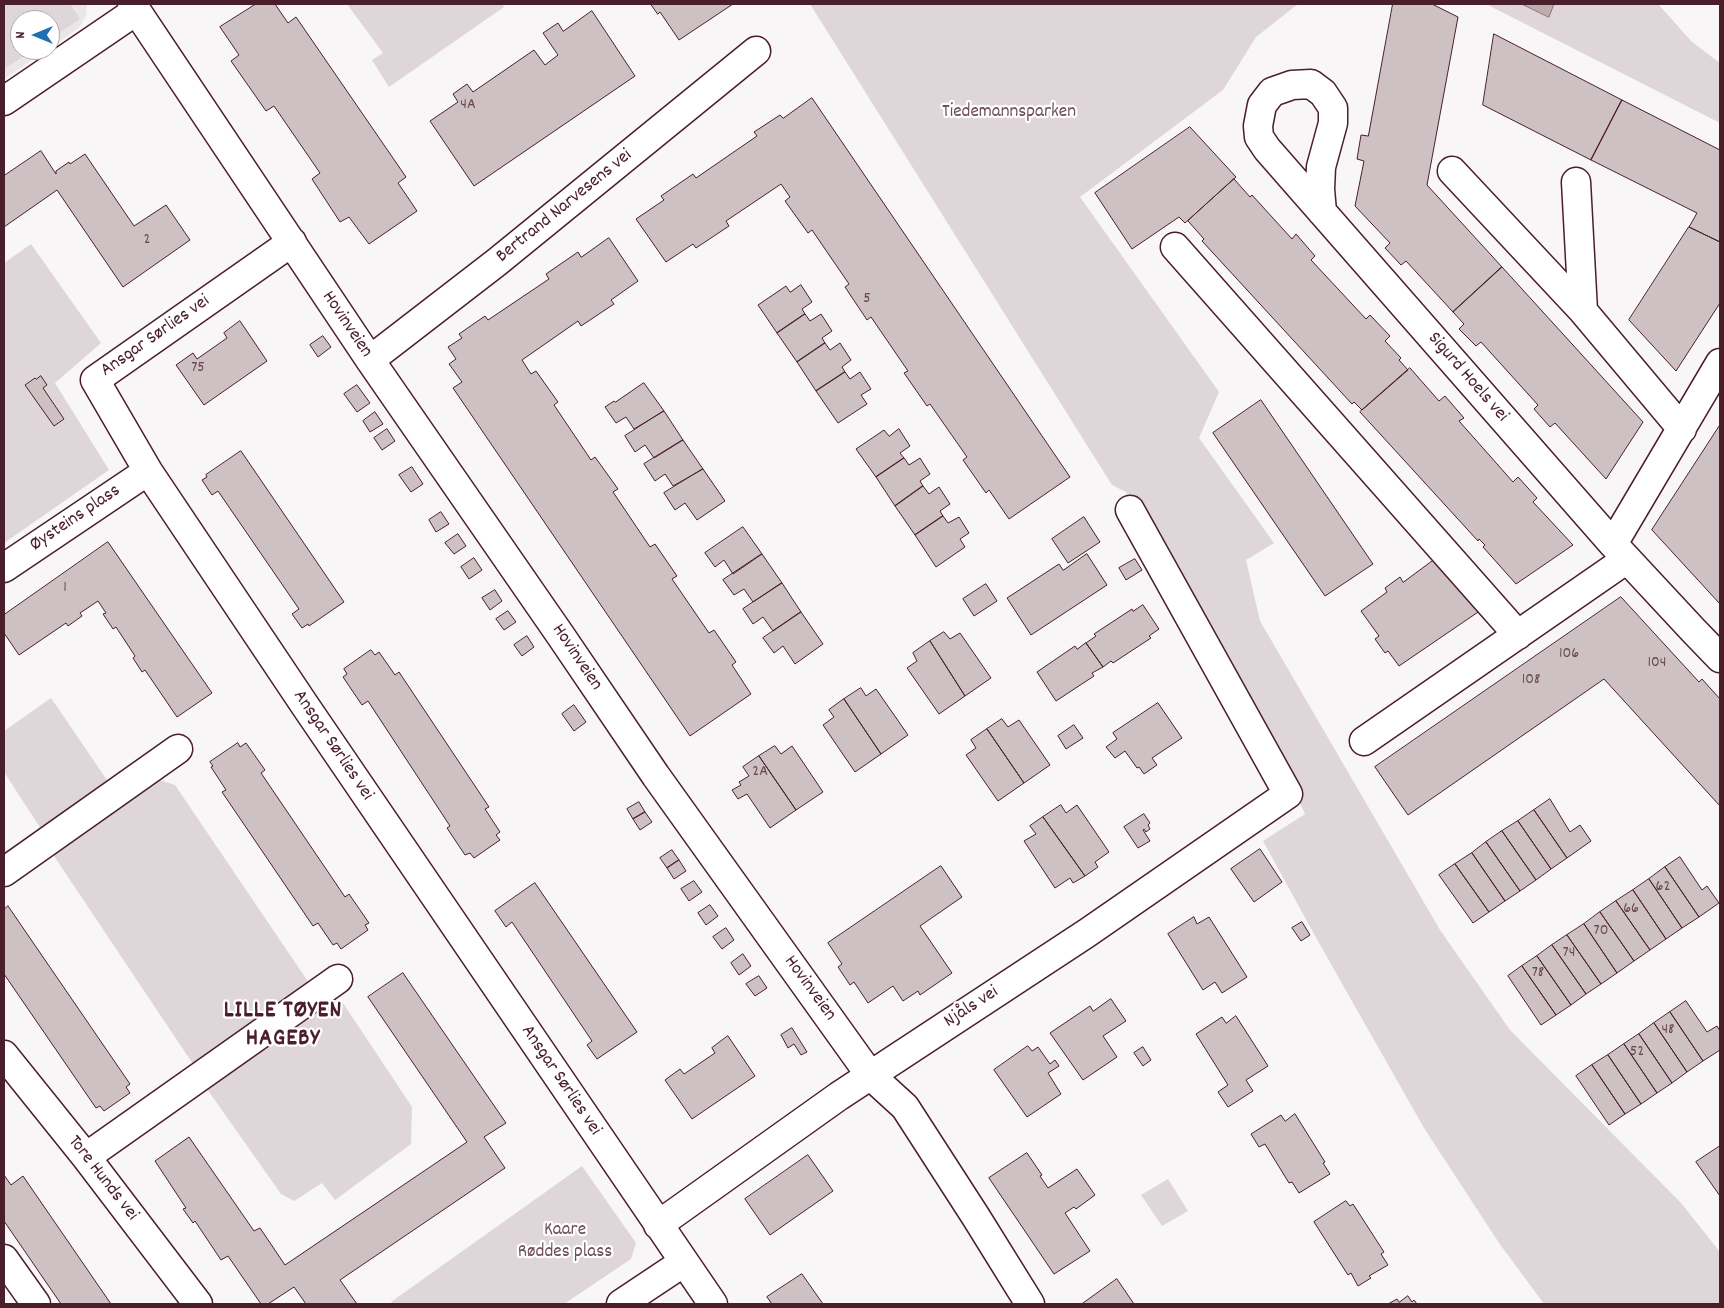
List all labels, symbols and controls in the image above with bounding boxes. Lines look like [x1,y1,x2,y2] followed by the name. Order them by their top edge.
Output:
[10,10,60,60] north arrow
[11,32,31,38] text: N
[460,96,476,116] house number: 4A
[942,102,1076,124] park label: Tiedemannsparken
[492,145,638,269] street label: Bertrand Narvesens vei
[144,231,150,251] house number: 2
[316,287,376,363] street label: Hovinveien
[863,290,871,310] house number: 5
[97,291,215,383] street label: Ansgar Sørlies vei
[1422,328,1512,428] street label: Sigurd Hoels vei
[191,359,205,379] house number: 75
[26,480,126,558] street label: Øysteins plass
[63,579,67,599] house number: 1
[546,620,606,696] street label: Hovinveien
[1559,645,1579,665] house number: 106
[1648,654,1666,674] house number: 104
[1522,671,1540,691] house number: 108
[287,687,377,805] street label: Ansgar Sørlies vei
[752,763,768,783] house number: 2A
[1656,878,1670,898] house number: 62
[1623,900,1639,920] house number: 66
[1594,922,1608,942] house number: 70
[1563,944,1575,964] house number: 74
[778,952,840,1026] street label: Hovinveien
[1532,964,1544,984] house number: 78
[940,982,1004,1034] street label: Njåls vei
[222,999,344,1055] district label: LILLE TØYEN HAGEBY
[1661,1021,1675,1041] house number: 48
[515,1022,605,1140] street label: Ansgar Sørlies vei
[1630,1043,1644,1063] house number: 52
[62,1132,142,1226] street label: Tore Hunds vei
[518,1220,612,1264] park label: Kaare Røddes plass

